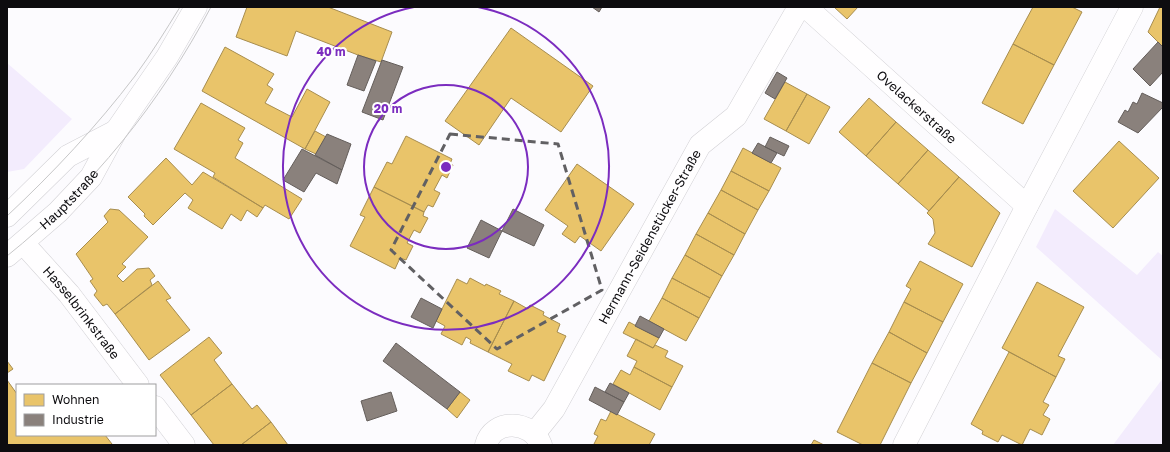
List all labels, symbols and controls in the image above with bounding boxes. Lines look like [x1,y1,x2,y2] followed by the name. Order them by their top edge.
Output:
[317,44,345,59] text: 40 m
[873,67,960,147] street label: Ovelackerstraße
[374,101,402,116] text: 20 m
[595,147,704,327] street label: Hermann-Seidenstücker-Straße
[439,160,453,174] centre of rings
[36,167,102,233] street label: Hauptstraße
[40,263,123,362] street label: Hasselbrinkstraße
[16,384,156,436] legend
[52,392,99,407] text: Wohnen
[52,412,104,427] text: Industrie

